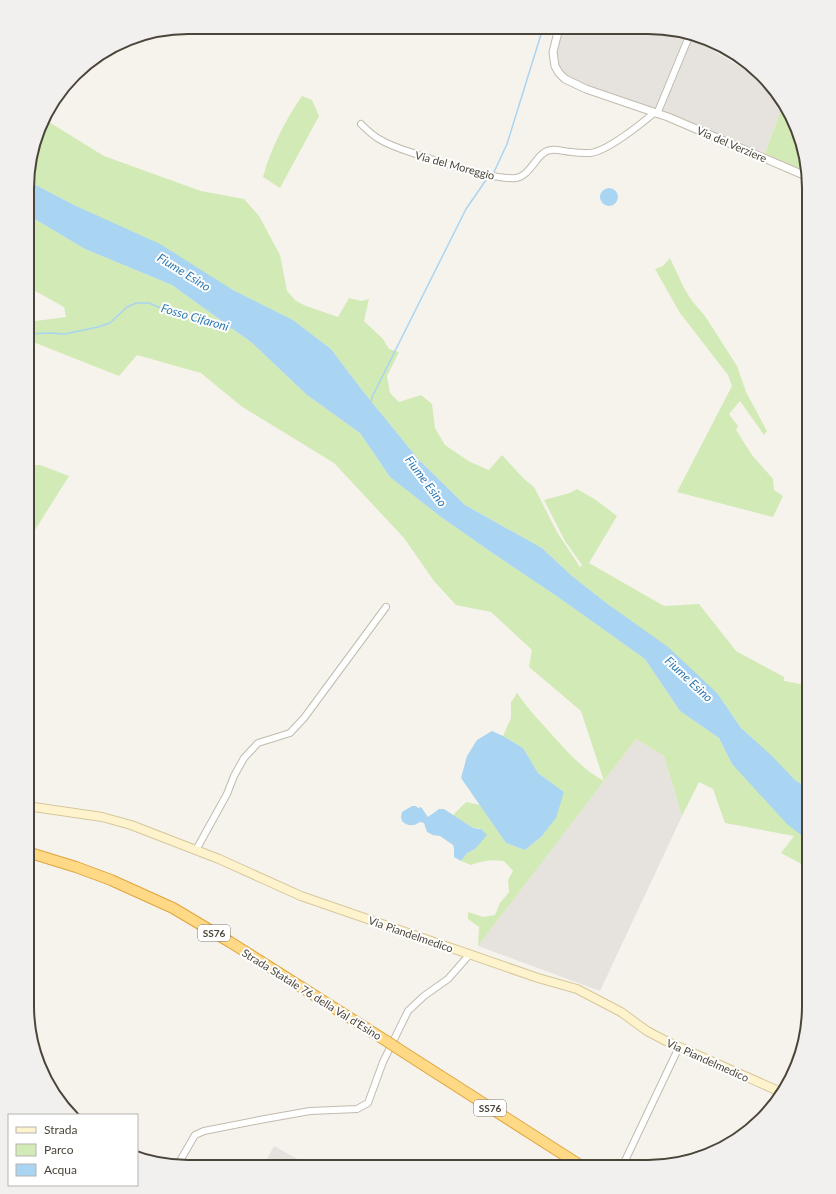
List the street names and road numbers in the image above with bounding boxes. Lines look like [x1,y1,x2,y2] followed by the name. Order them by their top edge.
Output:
[695,123,769,165] street label: Via del Verziere
[414,148,496,182] street label: Via del Moreggio
[367,913,455,955] street label: Via Piandelmedico
[198,925,230,941] road number: SS76
[240,946,384,1042] street label: Strada Statale 76 della Val d'Esino
[665,1036,751,1084] street label: Via Piandelmedico
[474,1100,506,1116] road number: SS76

